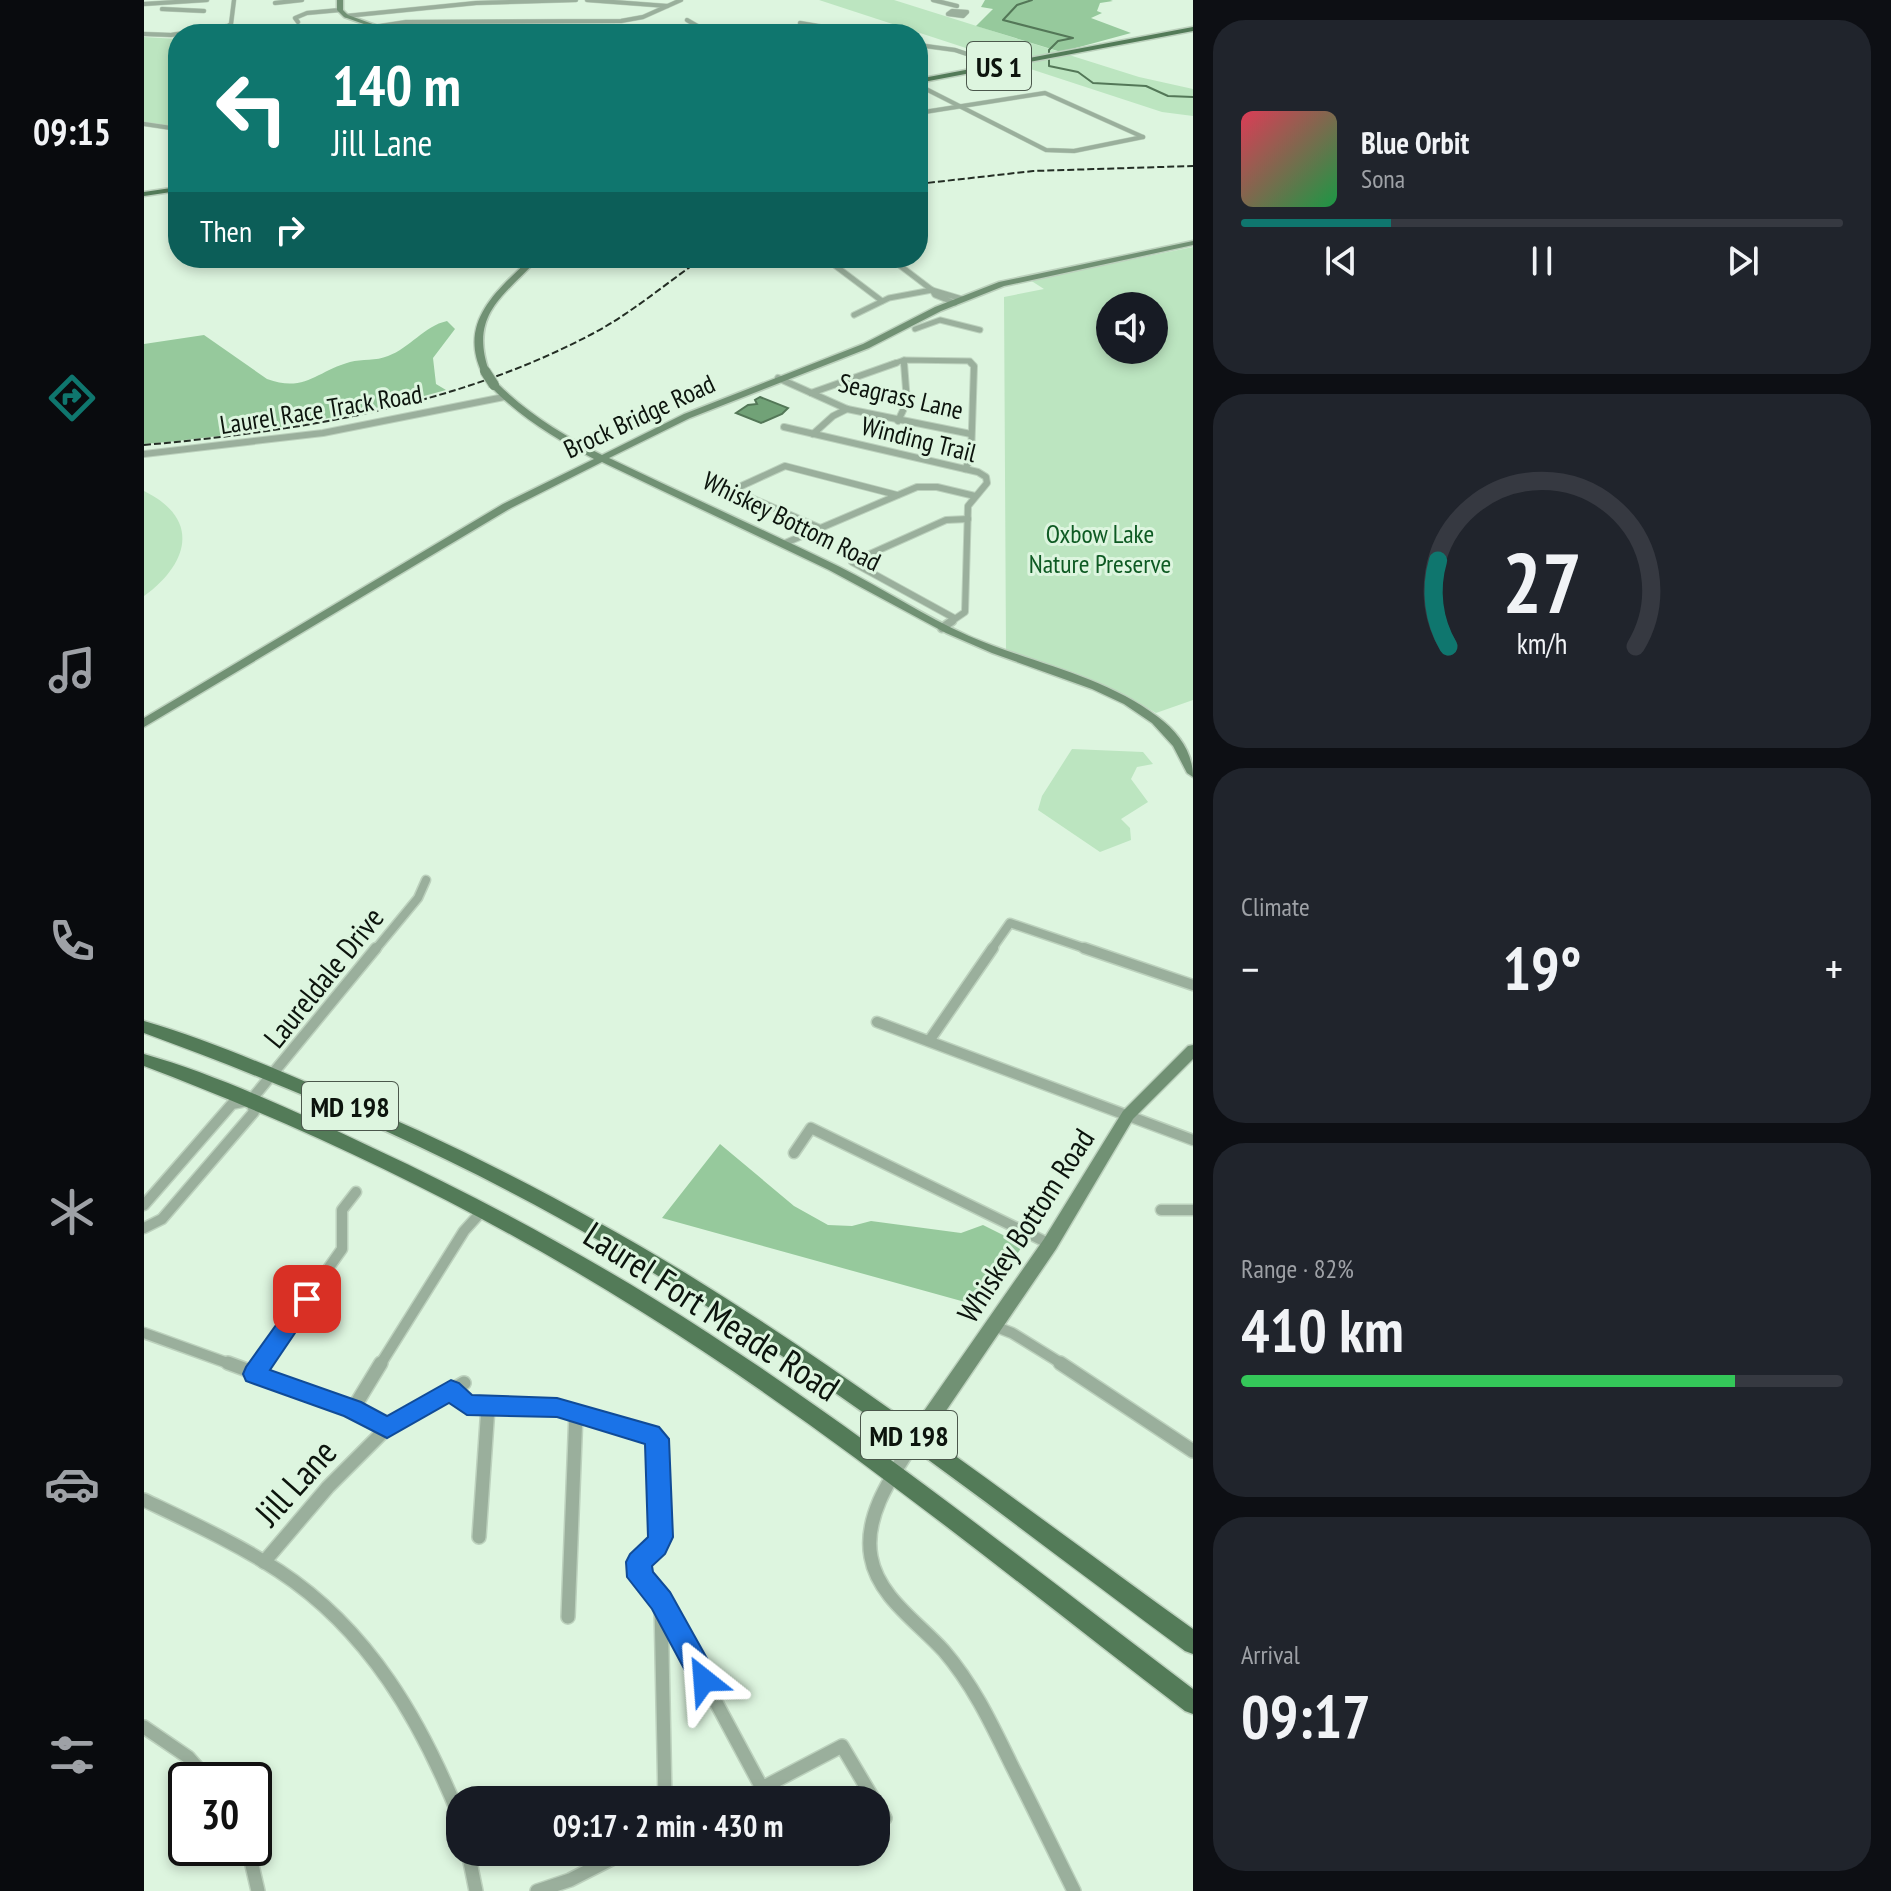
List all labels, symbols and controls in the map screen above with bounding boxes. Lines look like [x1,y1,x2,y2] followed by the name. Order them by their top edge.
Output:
[967,42,1031,90] road number: US 1
[332,49,461,121] text: 140 m
[200,56,304,160] icon: left
[33,108,111,155] text: 09:15
[332,119,432,166] text: Jill Lane
[1361,123,1469,162] text: Blue Orbit
[1361,162,1405,195] text: Sona
[268,208,312,252] icon: right
[200,211,252,250] text: Then
[1319,239,1363,283] icon: previous
[1520,239,1564,283] icon: pause
[1721,239,1765,283] icon: next
[1096,292,1168,364] map controls
[1096,292,1168,364] button: sound
[835,366,967,426] street label: Seagrass Lane
[558,367,720,465] street label: Brock Bridge Road
[44,370,100,426] icon: directions
[218,377,424,441] street label: Laurel Race Track Road
[858,409,980,469] street label: Winding Trail
[698,464,886,578] street label: Whiskey Bottom Road
[1029,517,1171,580] park label: Oxbow Lake Nature Preserve
[1502,528,1582,636] text: 27
[1517,625,1567,662] text: km/h
[44,642,100,698] icon: music
[1241,890,1310,923] text: Climate
[254,899,392,1055] street label: Laureldale Drive
[44,913,100,969] icon: phone
[1502,929,1582,1007] text: 19°
[1241,940,1259,997] text: −
[1825,940,1843,997] text: +
[302,1082,398,1130] road number: MD 198
[948,1121,1102,1329] street label: Whiskey Bottom Road
[44,1184,100,1240] icon: climate
[575,1211,849,1411] street label: Laurel Fort Meade Road
[1241,1252,1354,1285] text: Range · 82%
[273,1265,341,1333] pin
[285,1277,329,1321] icon: arrive
[1241,1291,1404,1369] text: 410 km
[861,1411,957,1459] road number: MD 198
[243,1429,346,1536] street label: Jill Lane
[44,1456,100,1512] icon: car
[662,1638,746,1722] position arrow
[1241,1638,1300,1671] text: Arrival
[1241,1677,1371,1755] text: 09:17
[44,1727,100,1783] icon: filters
[168,1762,272,1866] speed limit sign: 30
[553,1806,783,1845] text: 09:17 · 2 min · 430 m

